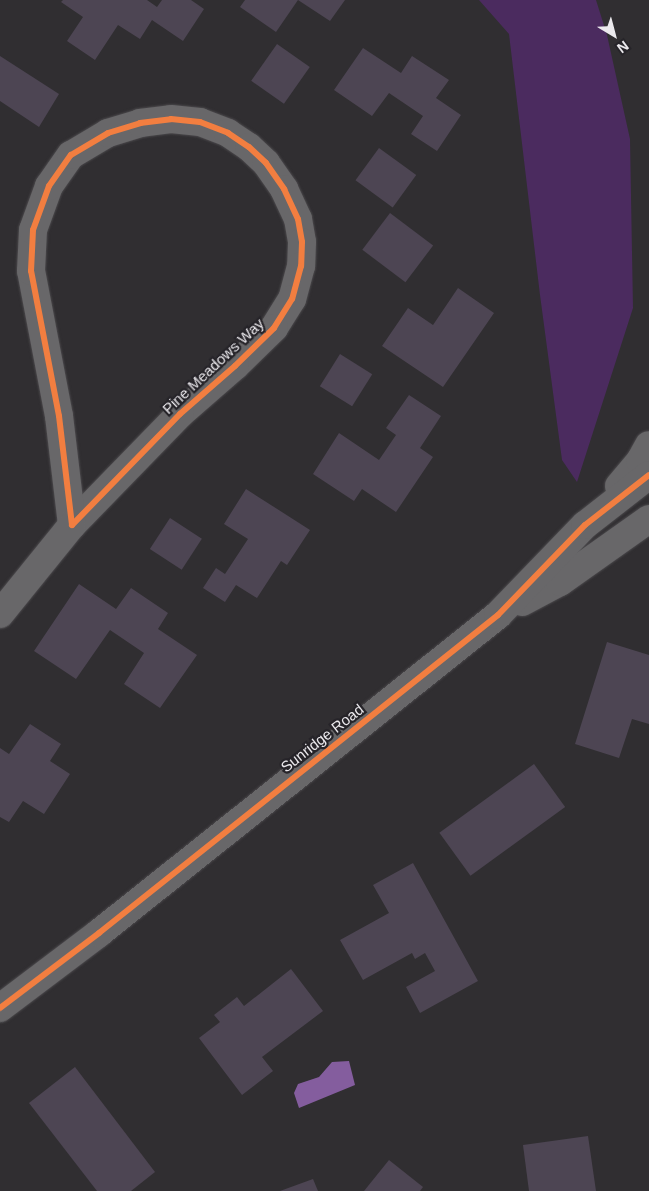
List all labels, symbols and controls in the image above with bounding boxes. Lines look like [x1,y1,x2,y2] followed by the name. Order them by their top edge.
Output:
[589,10,639,60] north arrow
[614,38,632,56] text: N
[159,314,267,418] street label: Pine Meadows Way
[277,700,367,776] street label: Sunridge Road

